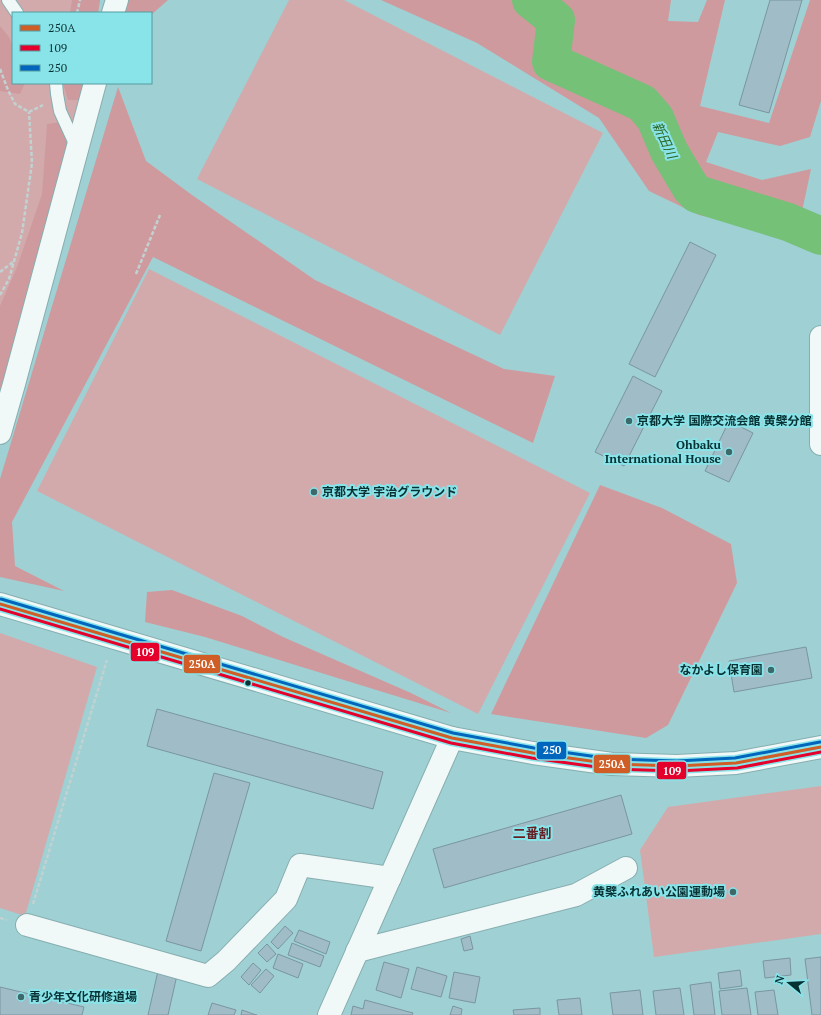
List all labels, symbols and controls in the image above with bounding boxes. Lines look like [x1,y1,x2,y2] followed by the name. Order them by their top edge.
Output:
[12,12,152,84] legend
[48,20,76,35] text: 250A
[48,40,67,55] text: 109
[48,60,67,75] text: 250
[649,119,682,163] water label: 新田川
[637,413,811,428] place label: 京都大学 国際交流会館 黄檗分館
[624,416,634,426] marker: 京都大学 国際交流会館 黄檗分館
[605,437,722,466] place label: Ohbaku International House
[724,447,734,457] marker: Ohbaku International House
[322,484,457,499] place label: 京都大学 宇治グラウンド
[309,487,319,497] marker: 京都大学 宇治グラウンド
[130,642,160,662] line badge: 109
[136,645,154,659] text: 109
[183,654,221,674] line badge: 250A
[189,657,216,671] text: 250A
[680,662,763,677] place label: なかよし保育園
[766,665,776,675] marker: なかよし保育園
[243,678,253,688] unlabelled marker
[536,741,567,760] line badge: 250
[543,743,561,757] text: 250
[593,754,631,774] line badge: 250A
[599,757,626,771] text: 250A
[656,761,687,780] line badge: 109
[663,764,681,778] text: 109
[512,824,552,842] district label: 二番割
[593,884,725,899] place label: 黄檗ふれあい公園運動場
[728,887,738,897] marker: 黄檗ふれあい公園運動場
[769,963,809,1003] north arrow
[772,973,788,986] text: N
[29,989,137,1004] place label: 青少年文化研修道場
[16,992,26,1002] marker: 青少年文化研修道場

